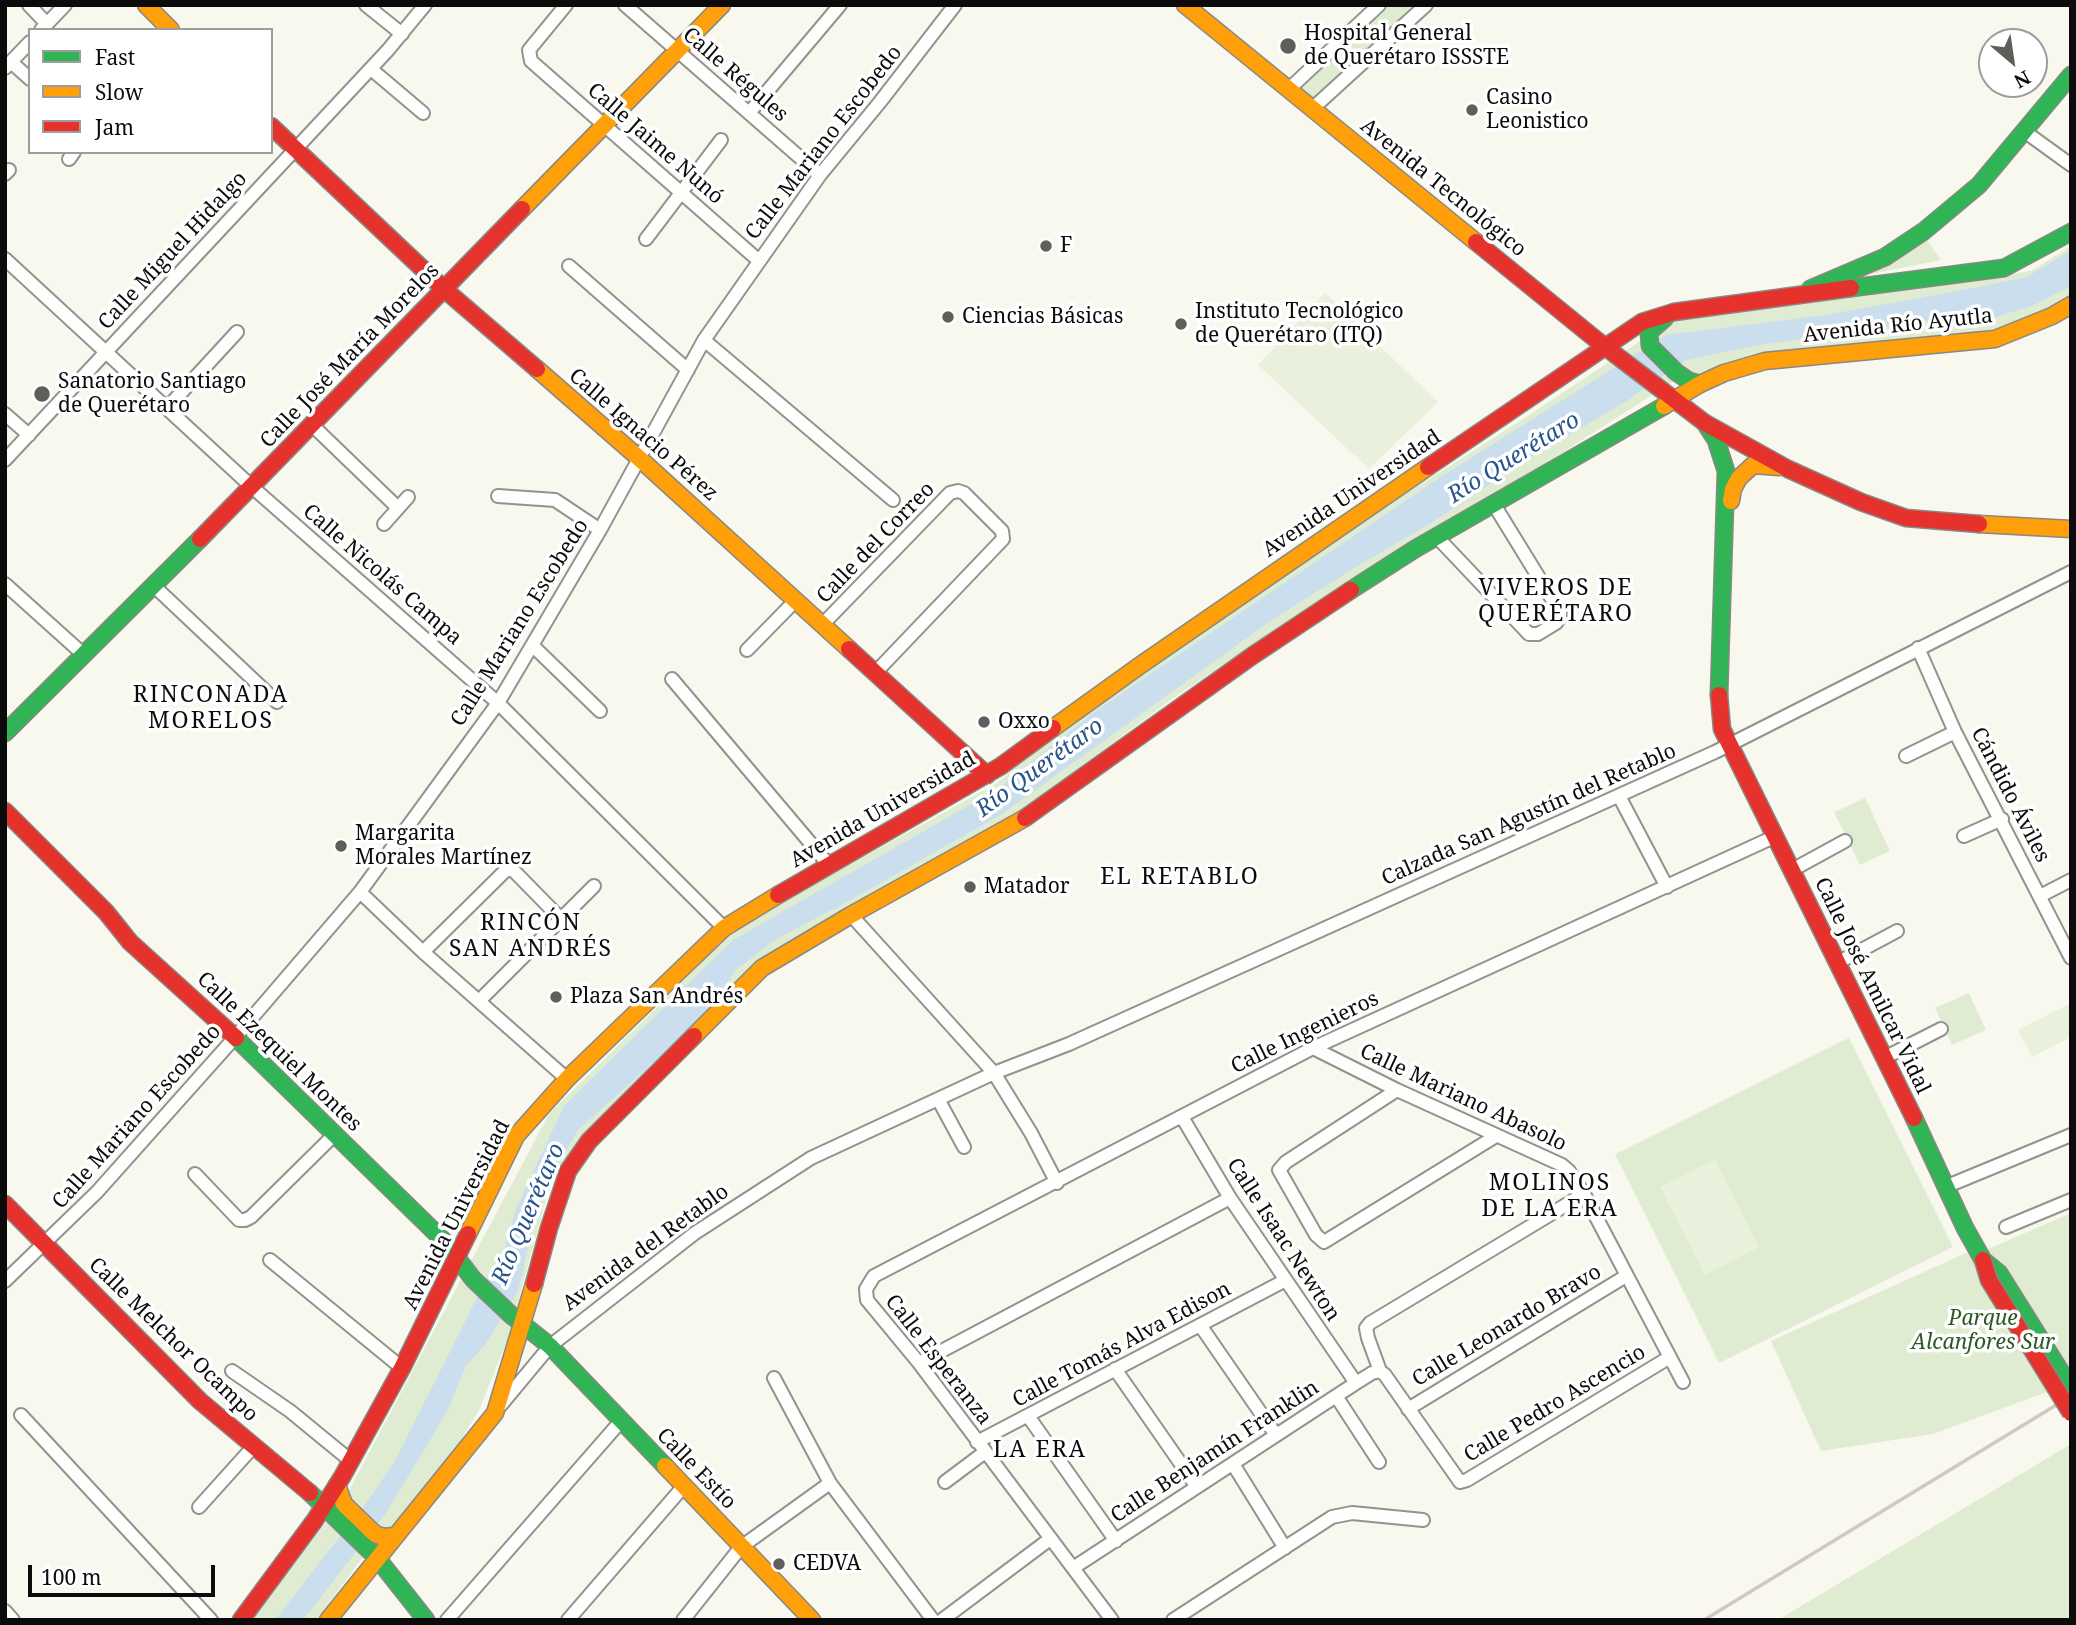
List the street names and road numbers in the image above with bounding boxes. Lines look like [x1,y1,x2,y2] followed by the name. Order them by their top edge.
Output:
[677,22,793,128] street label: Calle Régules
[740,41,908,245] street label: Calle Mariano Escobedo
[582,78,728,210] street label: Calle Jaime Nunó
[1355,114,1531,262] street label: Avenida Tecnológico
[93,167,253,335] street label: Calle Miguel Hidalgo
[255,259,445,453] street label: Calle José María Morelos
[1802,304,1994,348] street label: Avenida Río Ayutla
[563,363,723,507] street label: Calle Ignacio Pérez
[1258,425,1446,563] street label: Avenida Universidad
[812,477,940,609] street label: Calle del Correo
[297,499,467,651] street label: Calle Nicolás Campa
[446,515,594,731] street label: Calle Mariano Escobedo
[1965,723,2055,867] street label: Cándido Áviles
[1378,738,1680,892] street label: Calzada San Agustín del Retablo
[786,747,980,873] street label: Avenida Universidad
[1809,874,1935,1098] street label: Calle José Amilcar Vidal
[191,967,367,1137] street label: Calle Ezequiel Montes
[1227,986,1383,1080] street label: Calle Ingenieros
[47,1020,227,1214] street label: Calle Mariano Escobedo
[1356,1039,1570,1157] street label: Calle Mariano Abasolo
[398,1116,516,1314] street label: Avenida Universidad
[1221,1154,1345,1326] street label: Calle Isaac Newton
[558,1179,734,1317] street label: Avenida del Retablo
[83,1253,263,1427] street label: Calle Melchor Ocampo
[1408,1260,1606,1392] street label: Calle Leonardo Bravo
[1009,1277,1235,1413] street label: Calle Tomás Alva Edison
[879,1290,997,1430] street label: Calle Esperanza
[1460,1340,1650,1468] street label: Calle Pedro Ascencio
[1106,1375,1324,1529] street label: Calle Benjamín Franklin
[651,1423,741,1515] street label: Calle Estío

